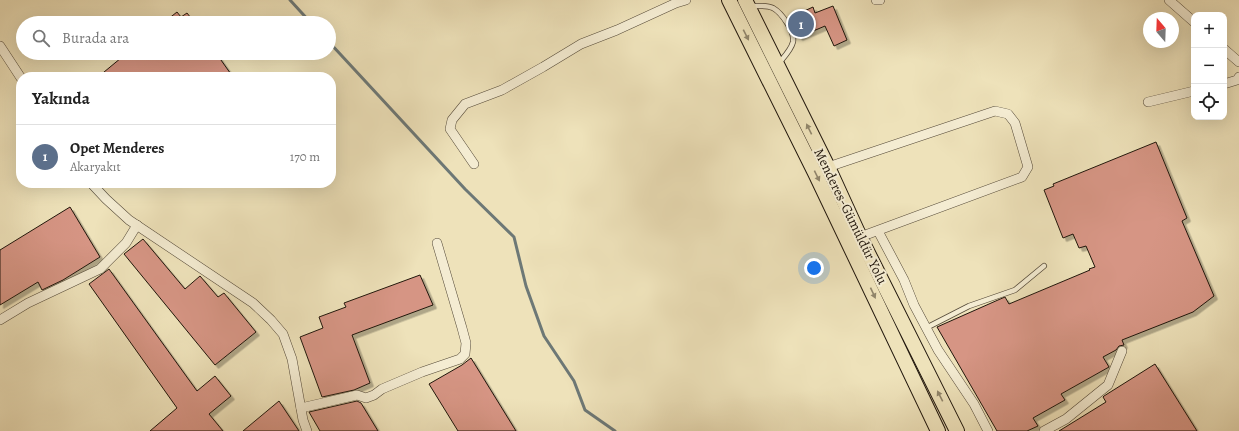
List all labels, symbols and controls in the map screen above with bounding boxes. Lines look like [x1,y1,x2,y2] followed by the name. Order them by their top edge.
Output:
[788,9,814,39] pin: 1
[1143,12,1179,48] north arrow
[1191,12,1227,120] map controls
[1191,12,1227,48] button: +
[16,16,336,60] search box
[30,27,52,49] icon: search
[62,28,129,48] text: Burada ara
[743,29,749,41] one-way arrow
[1191,48,1227,84] button: −
[1191,84,1227,120] button: locate
[32,87,90,110] text: Yakında
[805,123,812,134] one-way arrow
[70,138,165,158] text: Opet Menderes
[809,145,892,288] street label: Menderes-Gümüldür Yolu
[43,148,47,165] text: 1
[290,148,320,165] text: 170 m
[70,158,121,175] text: Akaryakıt
[814,170,820,182] one-way arrow
[804,258,824,278] your location
[870,288,876,299] one-way arrow
[936,390,943,402] one-way arrow

